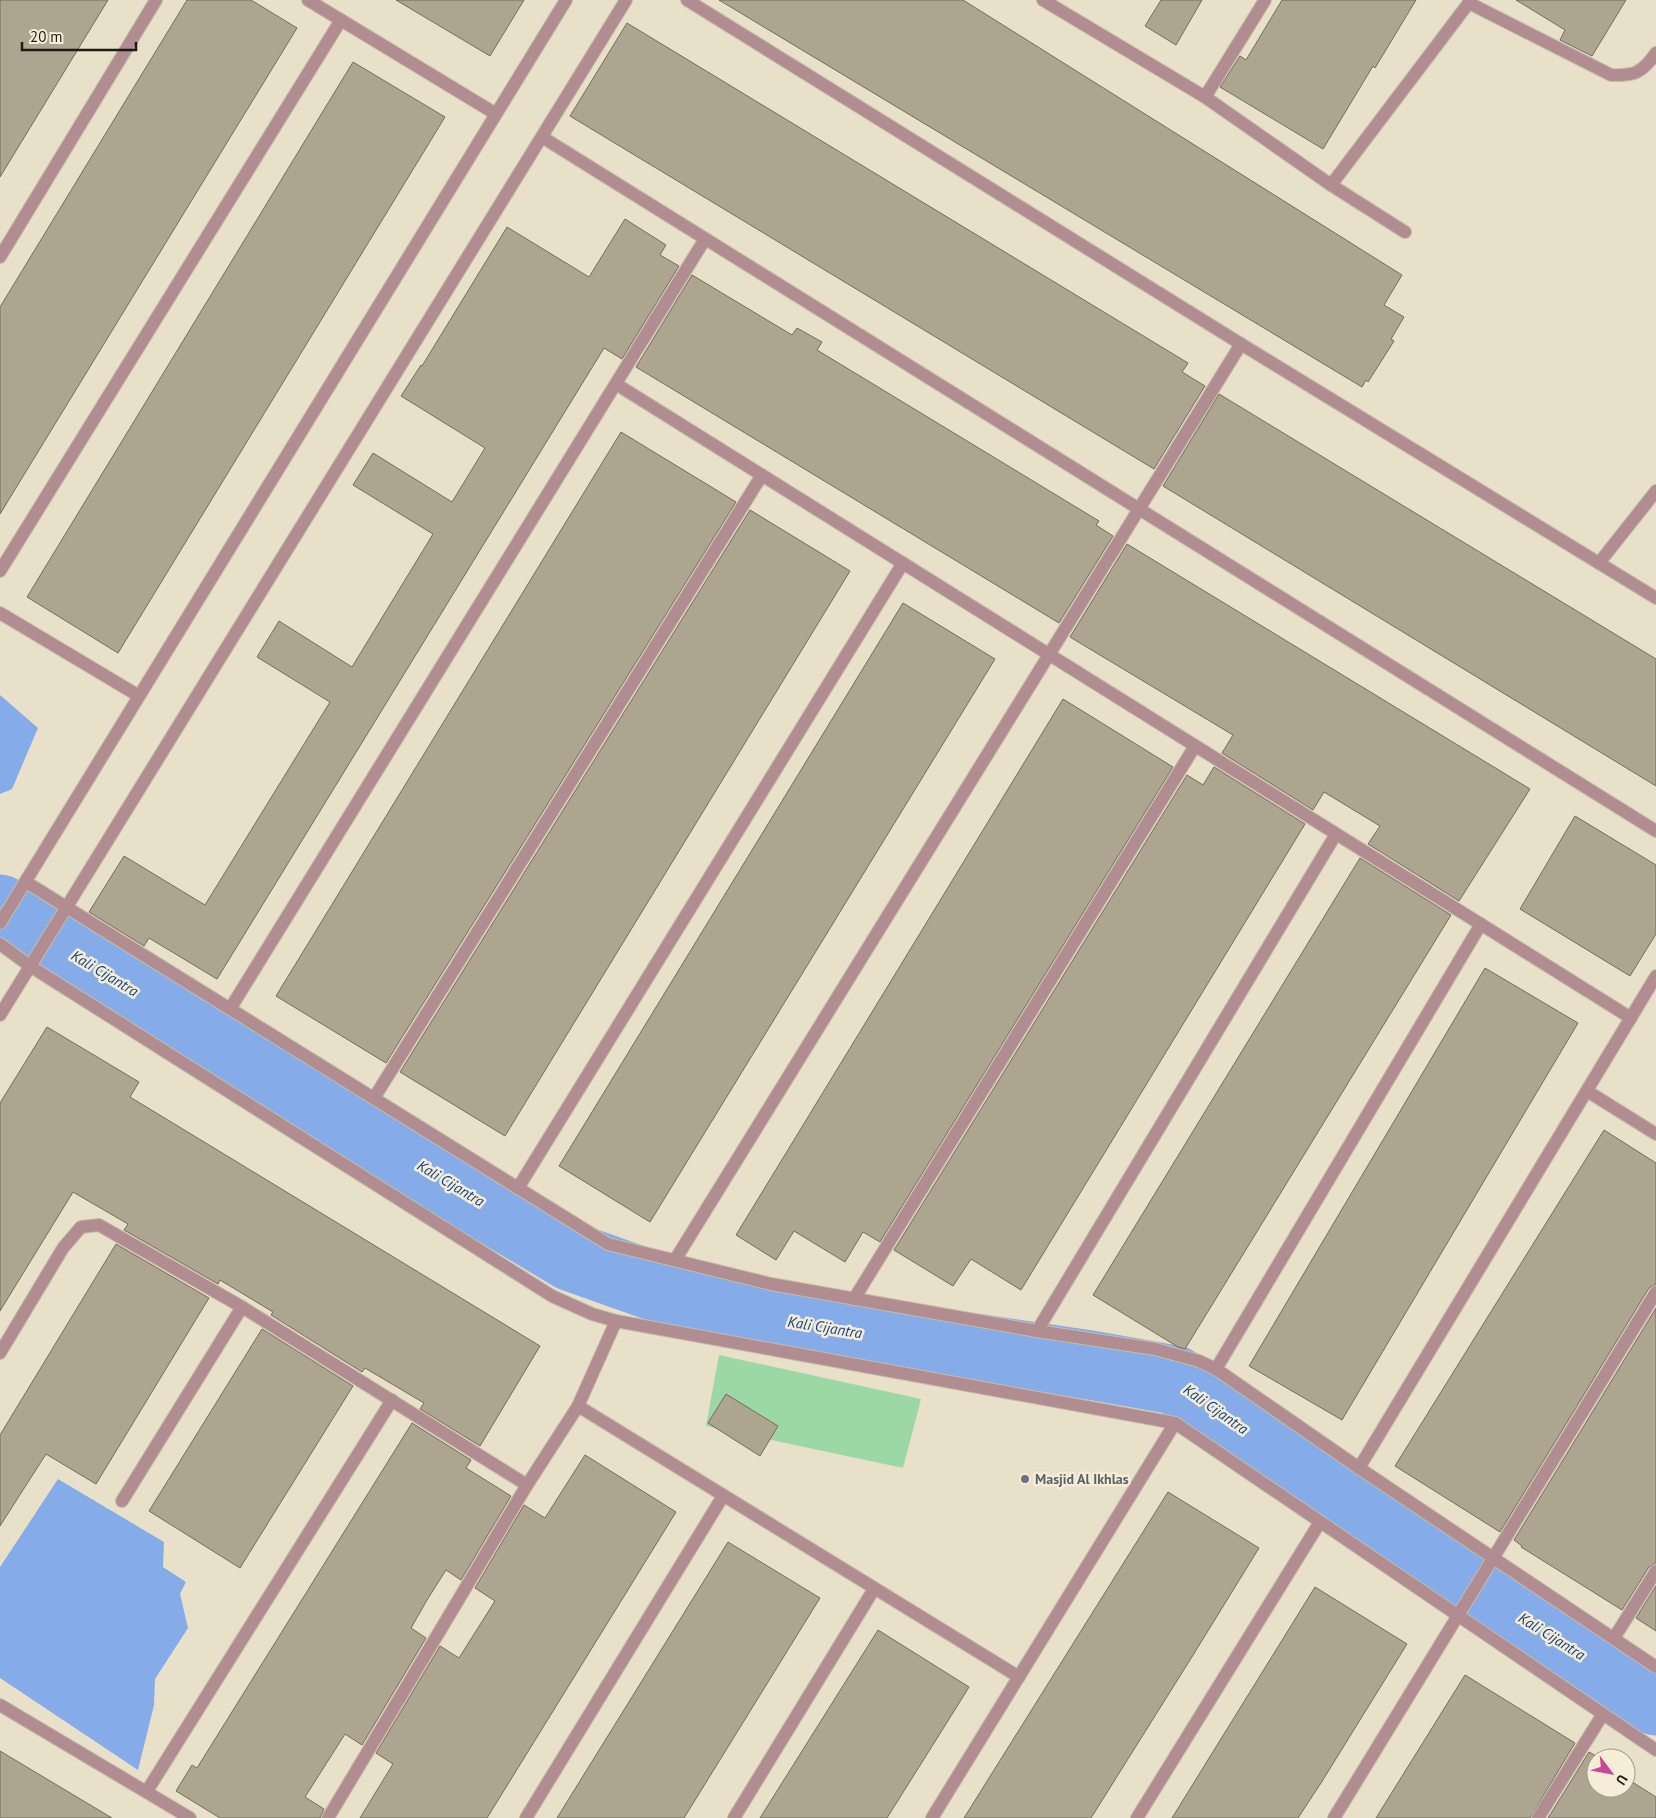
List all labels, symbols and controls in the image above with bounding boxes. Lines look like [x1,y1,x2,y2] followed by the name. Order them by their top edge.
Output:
[22,20,136,52] scale bar
[30,27,63,46] text: 20 m
[68,946,143,1001] water label: Kali Cijantra
[414,1156,489,1211] water label: Kali Cijantra
[786,1312,864,1342] water label: Kali Cijantra
[1180,1380,1253,1439] water label: Kali Cijantra
[1035,1470,1129,1488] place label: Masjid Al Ikhlas
[1019,1473,1031,1485] marker: Masjid Al Ikhlas
[1515,1608,1589,1664] water label: Kali Cijantra
[1586,1748,1636,1798] north arrow
[1612,1771,1632,1788] text: U

